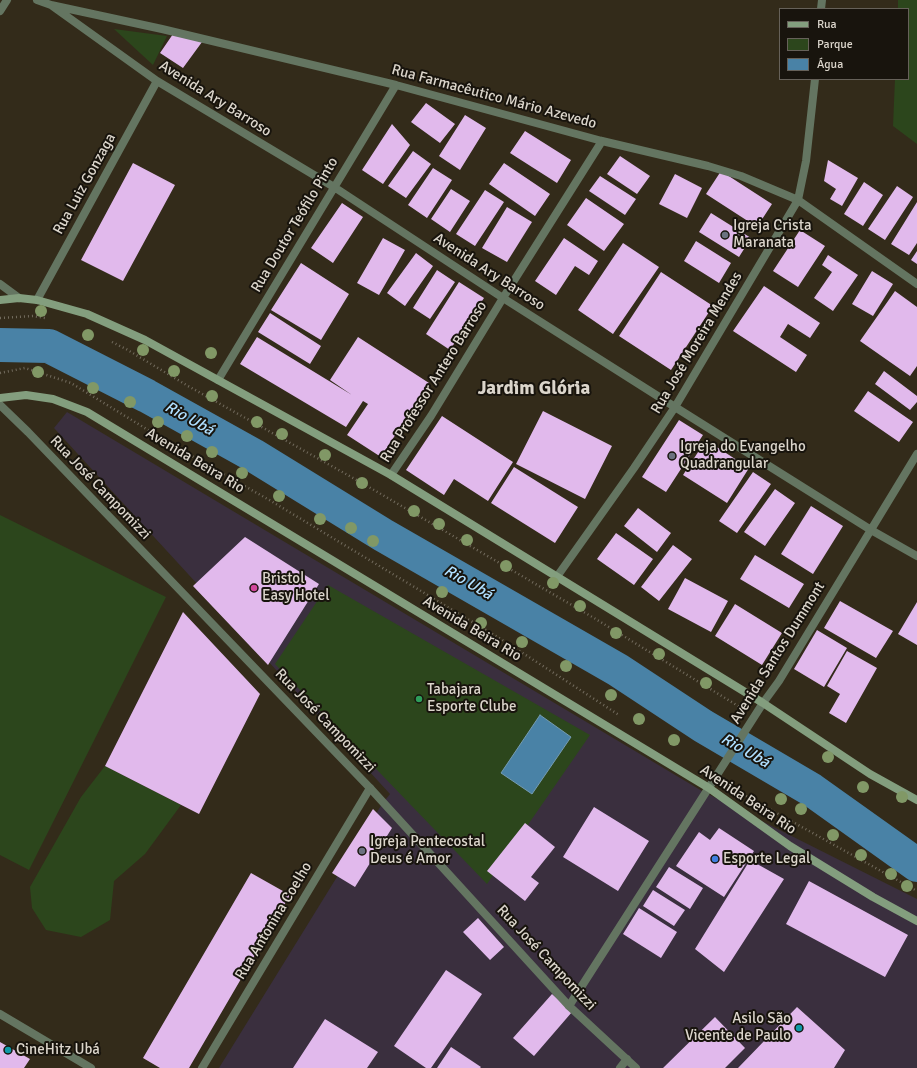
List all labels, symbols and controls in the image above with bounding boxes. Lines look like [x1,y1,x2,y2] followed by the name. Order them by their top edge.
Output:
[779,8,909,80] legend
[817,17,837,32] text: Rua
[817,37,853,52] text: Parque
[155,57,275,141] street label: Avenida Ary Barroso
[817,57,843,72] text: Água
[390,61,598,133] street label: Rua Farmacêutico Mário Azevedo
[50,130,120,238] street label: Rua Luiz Gonzaga
[248,154,342,296] street label: Rua Doutor Teófilo Pinto
[733,217,811,252] place label: Igreja Crista Maranata
[430,229,548,315] street label: Avenida Ary Barroso
[720,230,730,240] marker: Igreja Crista Maranata
[647,269,747,417] street label: Rua José Moreira Mendes
[377,298,491,466] street label: Rua Professor Antero Barroso
[478,378,590,400] district label: Jardim Glória
[161,398,217,440] water label: Rio Ubá
[142,424,248,498] street label: Avenida Beira Rio
[46,432,154,544] street label: Rua José Campomizzi
[680,438,806,473] place label: Igreja do Evangelho Quadrangular
[667,451,677,461] marker: Igreja do Evangelho Quadrangular
[440,561,496,605] water label: Rio Ubá
[262,570,330,605] place label: Bristol Easy Hotel
[727,579,829,727] street label: Avenida Santos Dummont
[249,583,259,593] marker: Bristol Easy Hotel
[419,592,525,666] street label: Avenida Beira Rio
[271,665,379,777] street label: Rua José Campomizzi
[427,681,516,716] place label: Tabajara Esporte Clube
[414,694,424,704] marker: Tabajara Esporte Clube
[717,729,773,773] water label: Rio Ubá
[697,761,799,839] street label: Avenida Beira Rio
[370,833,485,868] place label: Igreja Pentecostal Deus é Amor
[357,846,367,856] marker: Igreja Pentecostal Deus é Amor
[723,850,810,868] place label: Esporte Legal
[710,854,720,864] marker: Esporte Legal
[232,859,316,983] street label: Rua Antonina Coelho
[493,902,599,1014] street label: Rua José Campomizzi
[685,1010,791,1045] place label: Asilo São Vicente de Paulo
[794,1023,804,1033] marker: Asilo São Vicente de Paulo
[16,1041,100,1059] place label: CineHitz Ubá
[3,1045,13,1055] marker: CineHitz Ubá

